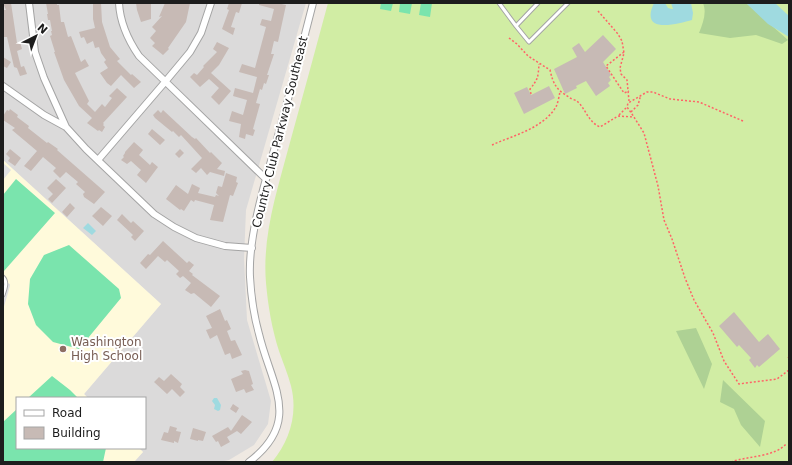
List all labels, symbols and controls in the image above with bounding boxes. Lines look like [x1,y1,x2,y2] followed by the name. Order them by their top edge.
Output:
[16,16,56,56] north arrow
[35,21,50,37] text: N
[249,35,311,229] street label: Country Club Parkway Southeast
[71,335,142,363] place label: Washington High School
[58,344,68,354] marker: Washington High School
[16,397,146,449] legend
[52,406,82,420] text: Road
[52,426,101,440] text: Building

